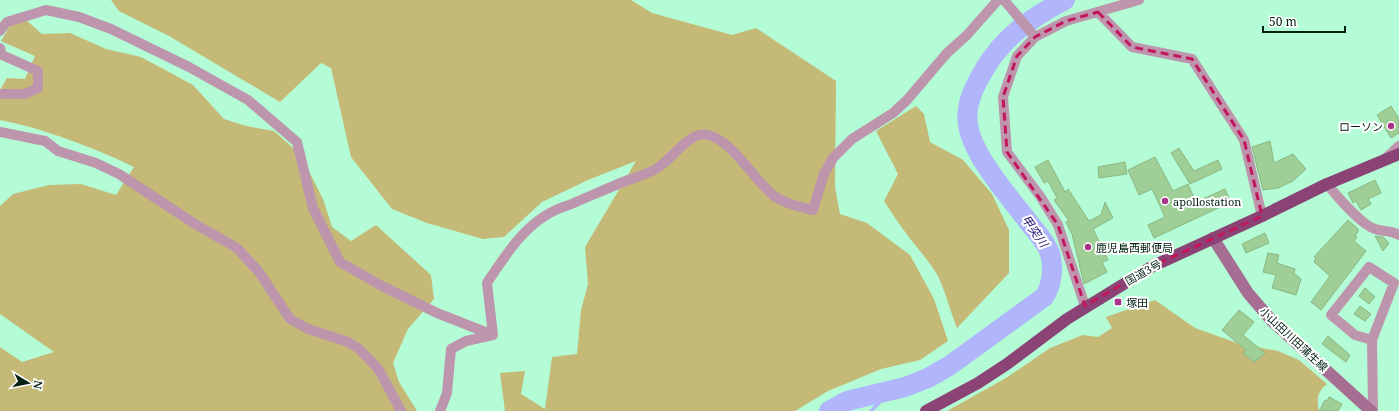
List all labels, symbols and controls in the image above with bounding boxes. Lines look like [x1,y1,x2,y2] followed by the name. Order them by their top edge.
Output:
[1263,8,1345,34] scale bar
[1269,13,1297,30] text: 50 m
[1339,119,1383,134] place label: ローソン
[1386,121,1396,131] marker: ローソン
[1173,194,1241,209] place label: apollostation
[1160,196,1170,206] marker: apollostation
[1018,211,1053,252] water label: 甲突川
[1096,240,1173,255] place label: 鹿児島西郵便局
[1083,242,1093,252] marker: 鹿児島西郵便局
[1122,256,1164,288] street label: 国道3号
[1126,295,1148,310] place label: 塚田
[1113,297,1123,307] marker: 塚田
[1257,304,1331,374] street label: 小山田川田蒲生線
[8,363,48,403] north arrow
[30,379,46,391] text: N

